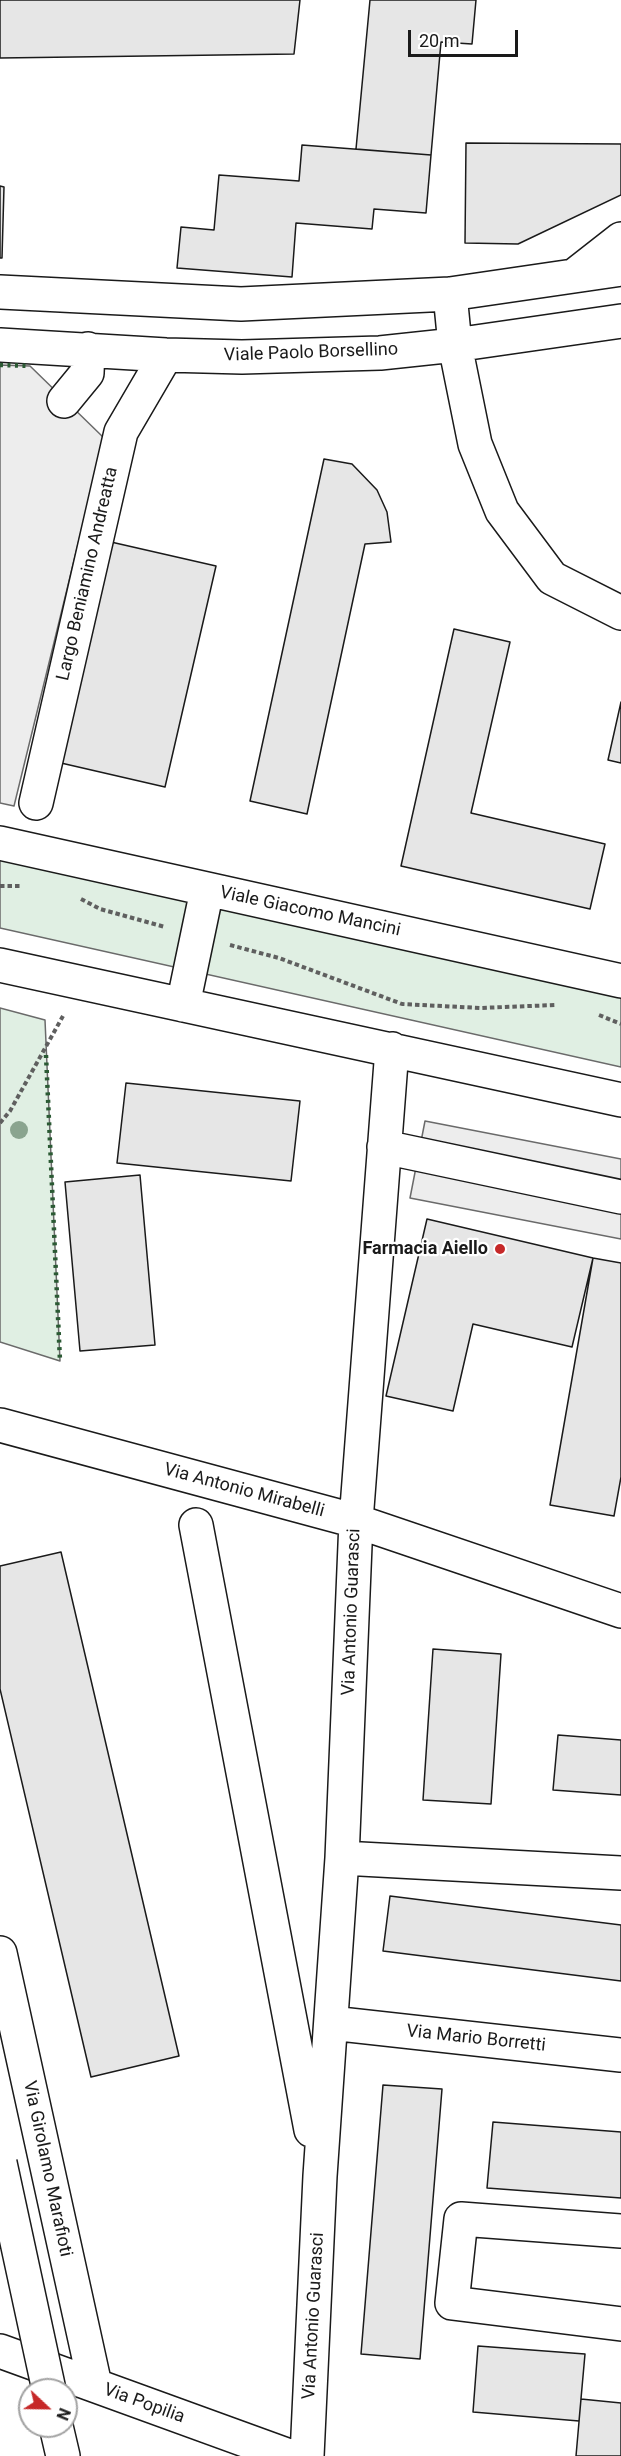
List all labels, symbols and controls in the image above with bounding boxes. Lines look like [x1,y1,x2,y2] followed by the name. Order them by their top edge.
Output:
[411,18,520,56] scale bar
[419,30,459,51] text: 20 m
[224,339,398,367] street label: Viale Paolo Borsellino
[53,465,123,683] street label: Largo Beniamino Andreatta
[218,882,402,942] street label: Viale Giacomo Mancini
[362,1238,488,1260] place label: Farmacia Aiello
[493,1242,507,1256] marker: Farmacia Aiello
[161,1459,327,1523] street label: Via Antonio Mirabelli
[338,1528,366,1696] street label: Via Antonio Guarasci
[405,2021,547,2057] street label: Via Mario Borretti
[18,2079,76,2259] street label: Via Girolamo Marafioti
[299,2232,329,2400] street label: Via Antonio Guarasci
[18,2378,78,2438] north arrow
[101,2379,187,2429] street label: Via Popilia
[52,2405,74,2423] text: N

